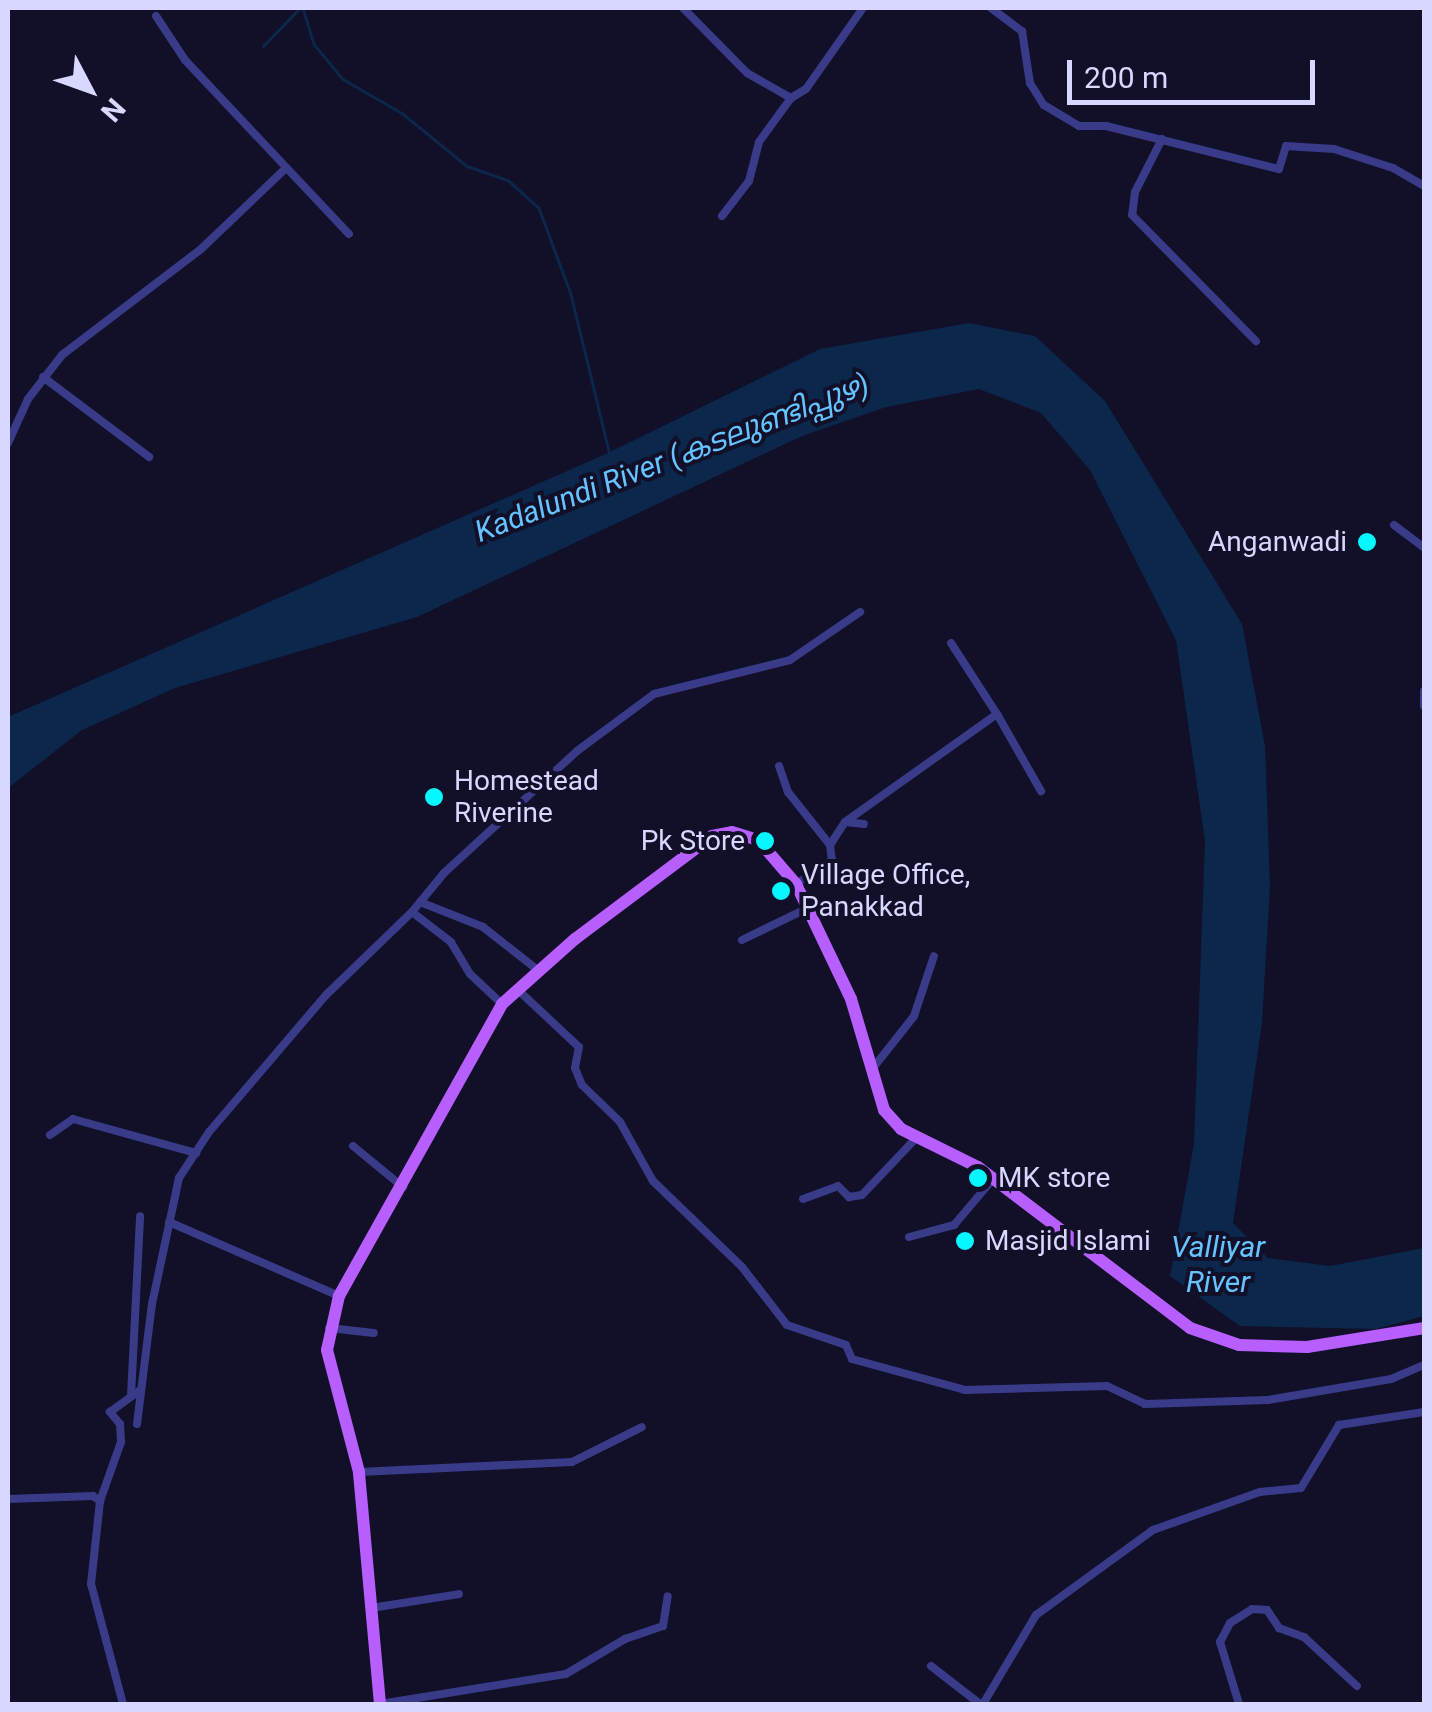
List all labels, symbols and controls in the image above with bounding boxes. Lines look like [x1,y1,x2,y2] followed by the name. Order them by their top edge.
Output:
[40,40,140,140] north arrow
[1072,40,1320,102] scale bar
[1084,60,1168,95] text: 200 m
[94,92,132,128] text: N
[470,366,874,550] water label: Kadalundi River (കടലുണ്ടിപ്പുഴ)
[1208,525,1347,559] place label: Anganwadi
[1356,531,1378,553] marker: Anganwadi
[454,764,599,830] place label: Homestead Riverine
[423,786,445,808] marker: Homestead Riverine
[641,824,745,858] place label: Pk Store
[754,830,776,852] marker: Pk Store
[801,858,970,924] place label: Village Office, Panakkad
[770,880,792,902] marker: Village Office, Panakkad
[998,1161,1110,1195] place label: MK store
[967,1167,989,1189] marker: MK store
[985,1224,1151,1258] place label: Masjid Islami
[1171,1229,1265,1300] water label: Valliyar River
[954,1230,976,1252] marker: Masjid Islami

